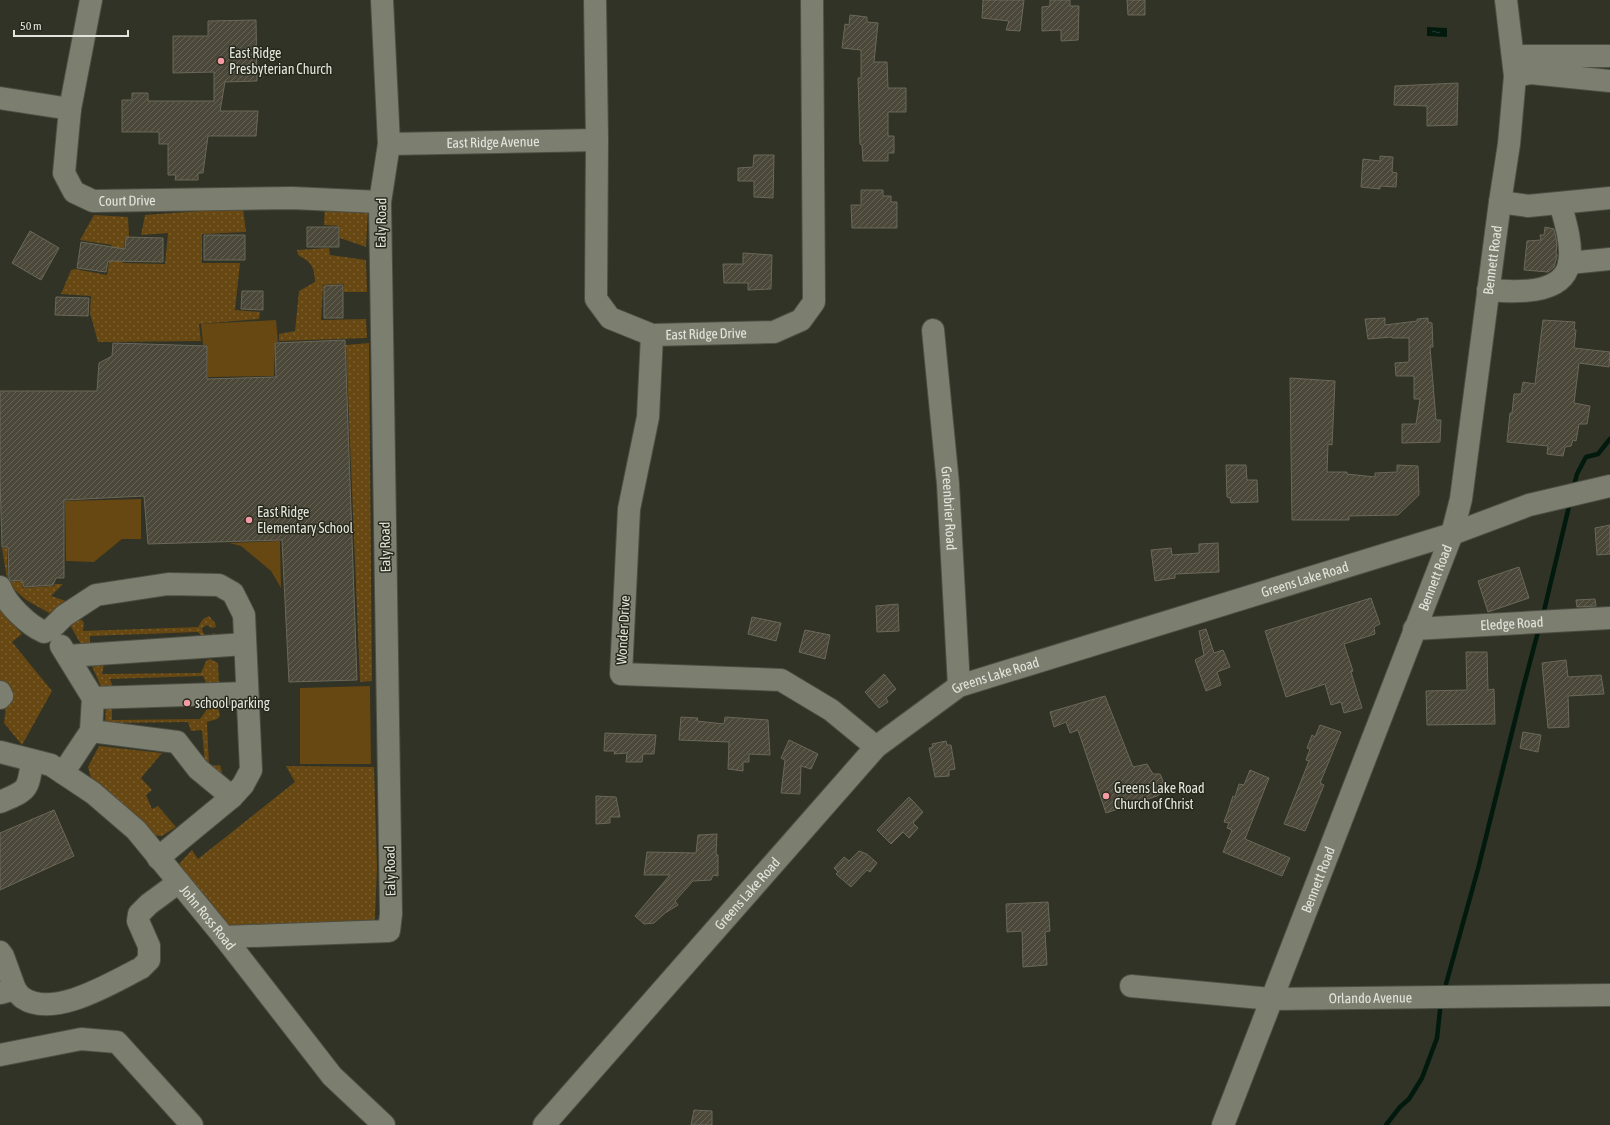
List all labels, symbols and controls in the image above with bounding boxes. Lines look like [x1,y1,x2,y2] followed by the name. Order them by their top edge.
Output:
[14,12,128,38] scale bar
[20,19,42,33] text: 50 m
[229,45,332,77] place label: East Ridge Presbyterian Church
[216,56,226,66] marker: East Ridge Presbyterian Church
[446,133,540,151] street label: East Ridge Avenue
[99,192,156,209] street label: Court Drive
[373,198,389,248] street label: Ealy Road
[1480,224,1505,296] street label: Bennett Road
[665,325,747,343] street label: East Ridge Drive
[938,465,960,551] street label: Greenbrier Road
[257,504,353,536] place label: East Ridge Elementary School
[244,515,254,525] marker: East Ridge Elementary School
[377,522,393,572] street label: Ealy Road
[1415,542,1455,613] street label: Bennett Road
[1259,558,1351,600] street label: Greens Lake Road
[613,595,633,665] street label: Wonder Drive
[1480,614,1544,633] street label: Eledge Road
[948,654,1041,697] street label: Greens Lake Road
[195,695,270,711] place label: school parking
[182,698,192,708] marker: school parking
[1114,780,1205,812] place label: Greens Lake Road Church of Christ
[1101,791,1111,801] marker: Greens Lake Road Church of Christ
[1298,844,1338,915] street label: Bennett Road
[382,846,398,896] street label: Ealy Road
[711,854,783,933] street label: Greens Lake Road
[177,882,239,953] street label: John Ross Road
[1329,989,1412,1006] street label: Orlando Avenue

